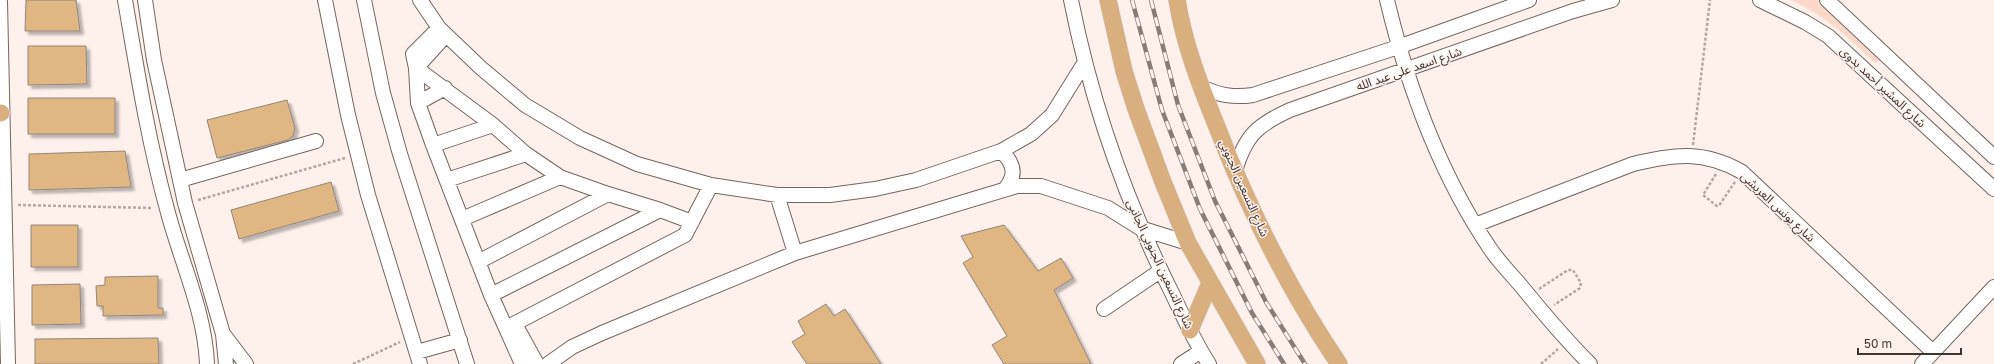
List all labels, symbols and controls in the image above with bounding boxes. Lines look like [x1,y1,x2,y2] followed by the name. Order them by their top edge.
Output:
[1354,43,1464,96] street label: شارع اسعد على عبد الله
[1836,43,1929,132] street label: شارع المشير أحمد بدوى
[1214,137,1273,240] street label: شارع التسعين الجنوبي
[1737,168,1819,246] street label: شارع يونس العريشى
[1121,197,1197,332] street label: شارع التسعين الجنوبي الجانبى
[1858,330,1961,356] scale bar
[1864,336,1892,351] text: 50 m

